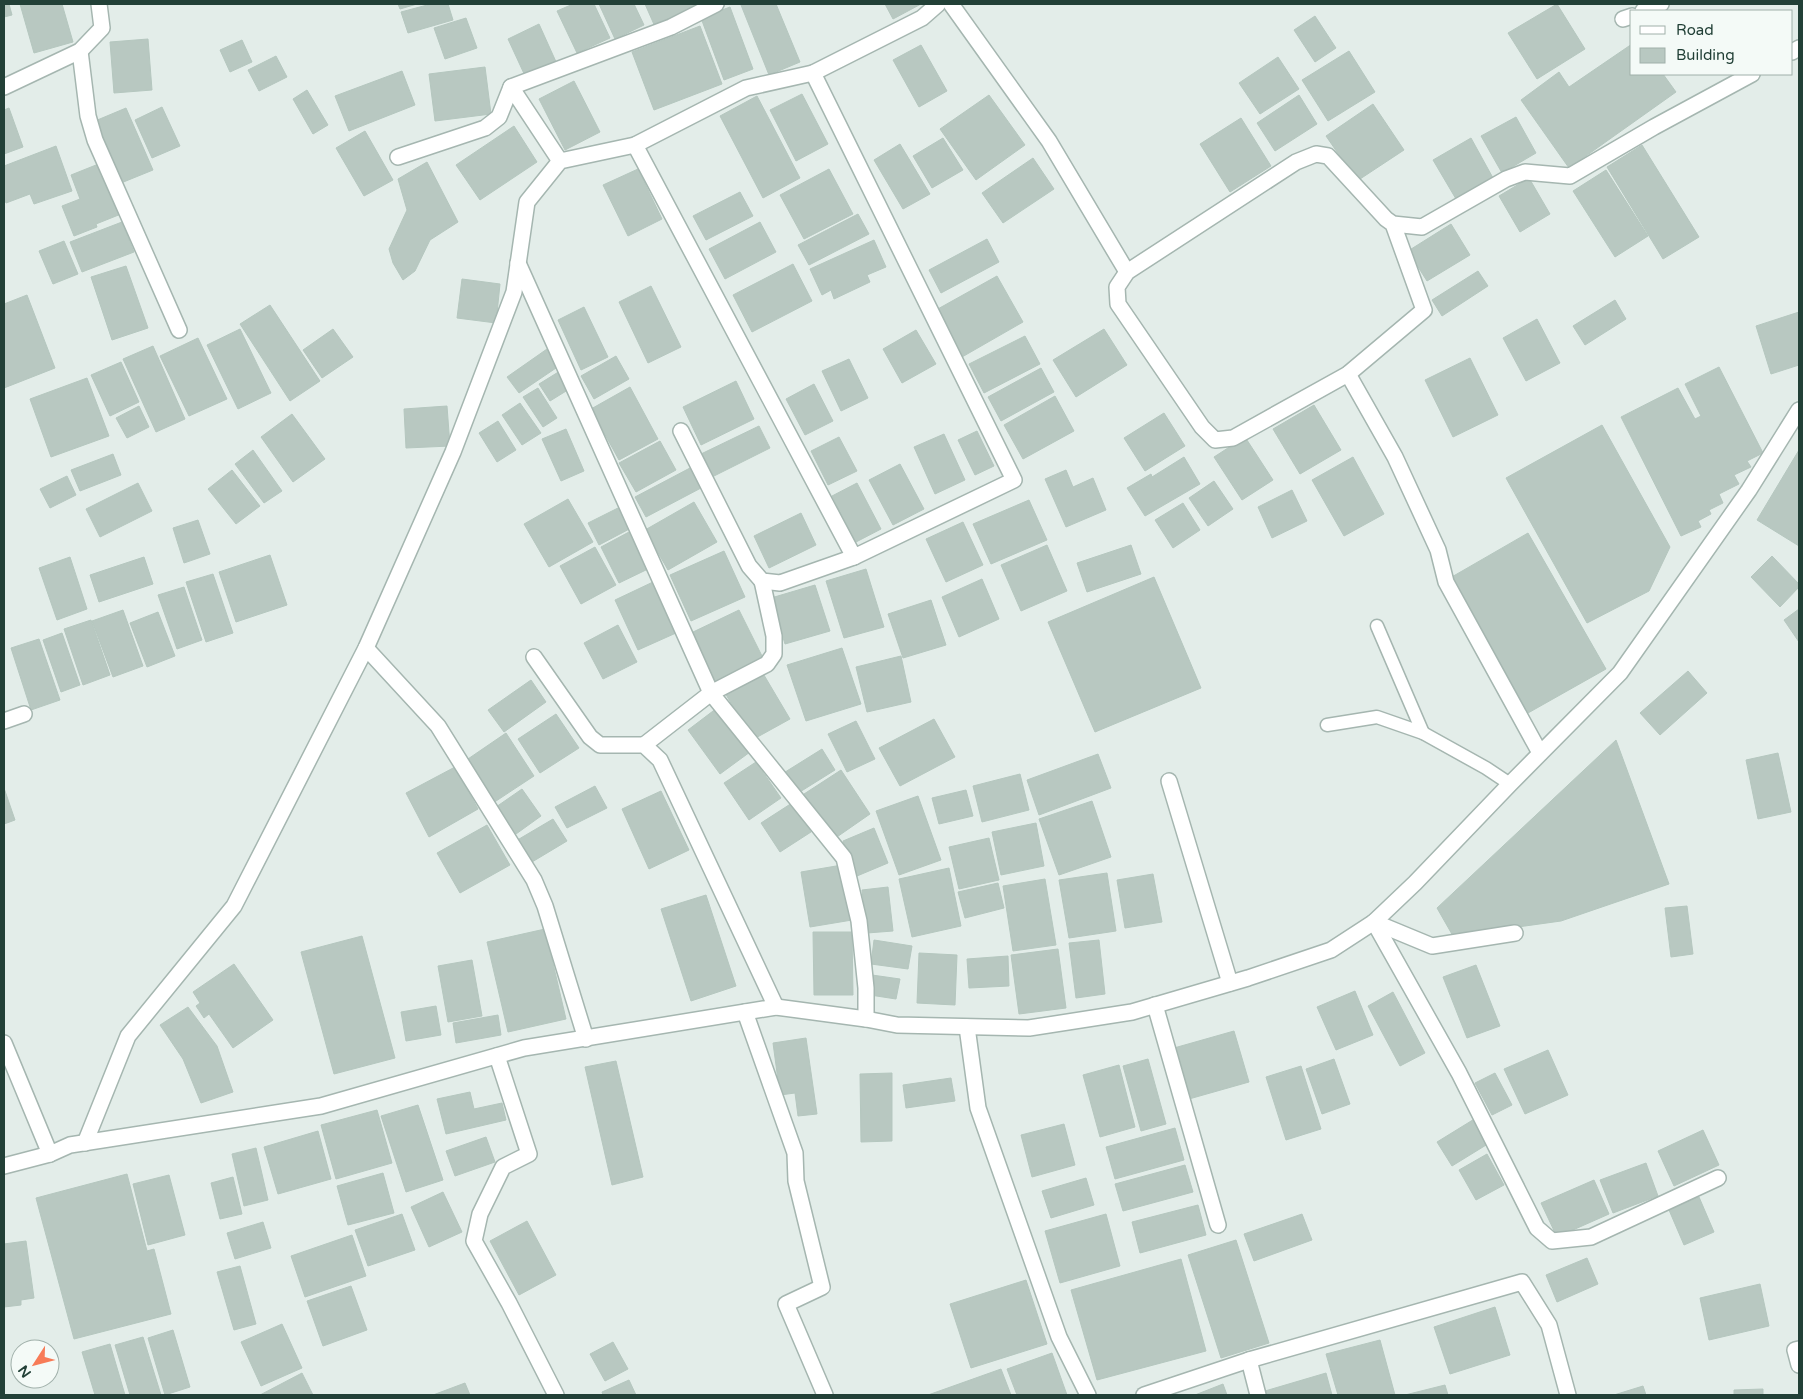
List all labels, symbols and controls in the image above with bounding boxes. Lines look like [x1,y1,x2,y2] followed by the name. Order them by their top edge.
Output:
[1630,10,1793,75] legend
[1676,21,1714,39] text: Road
[1676,46,1735,64] text: Building
[10,1339,60,1389] north arrow
[15,1362,35,1381] text: N

